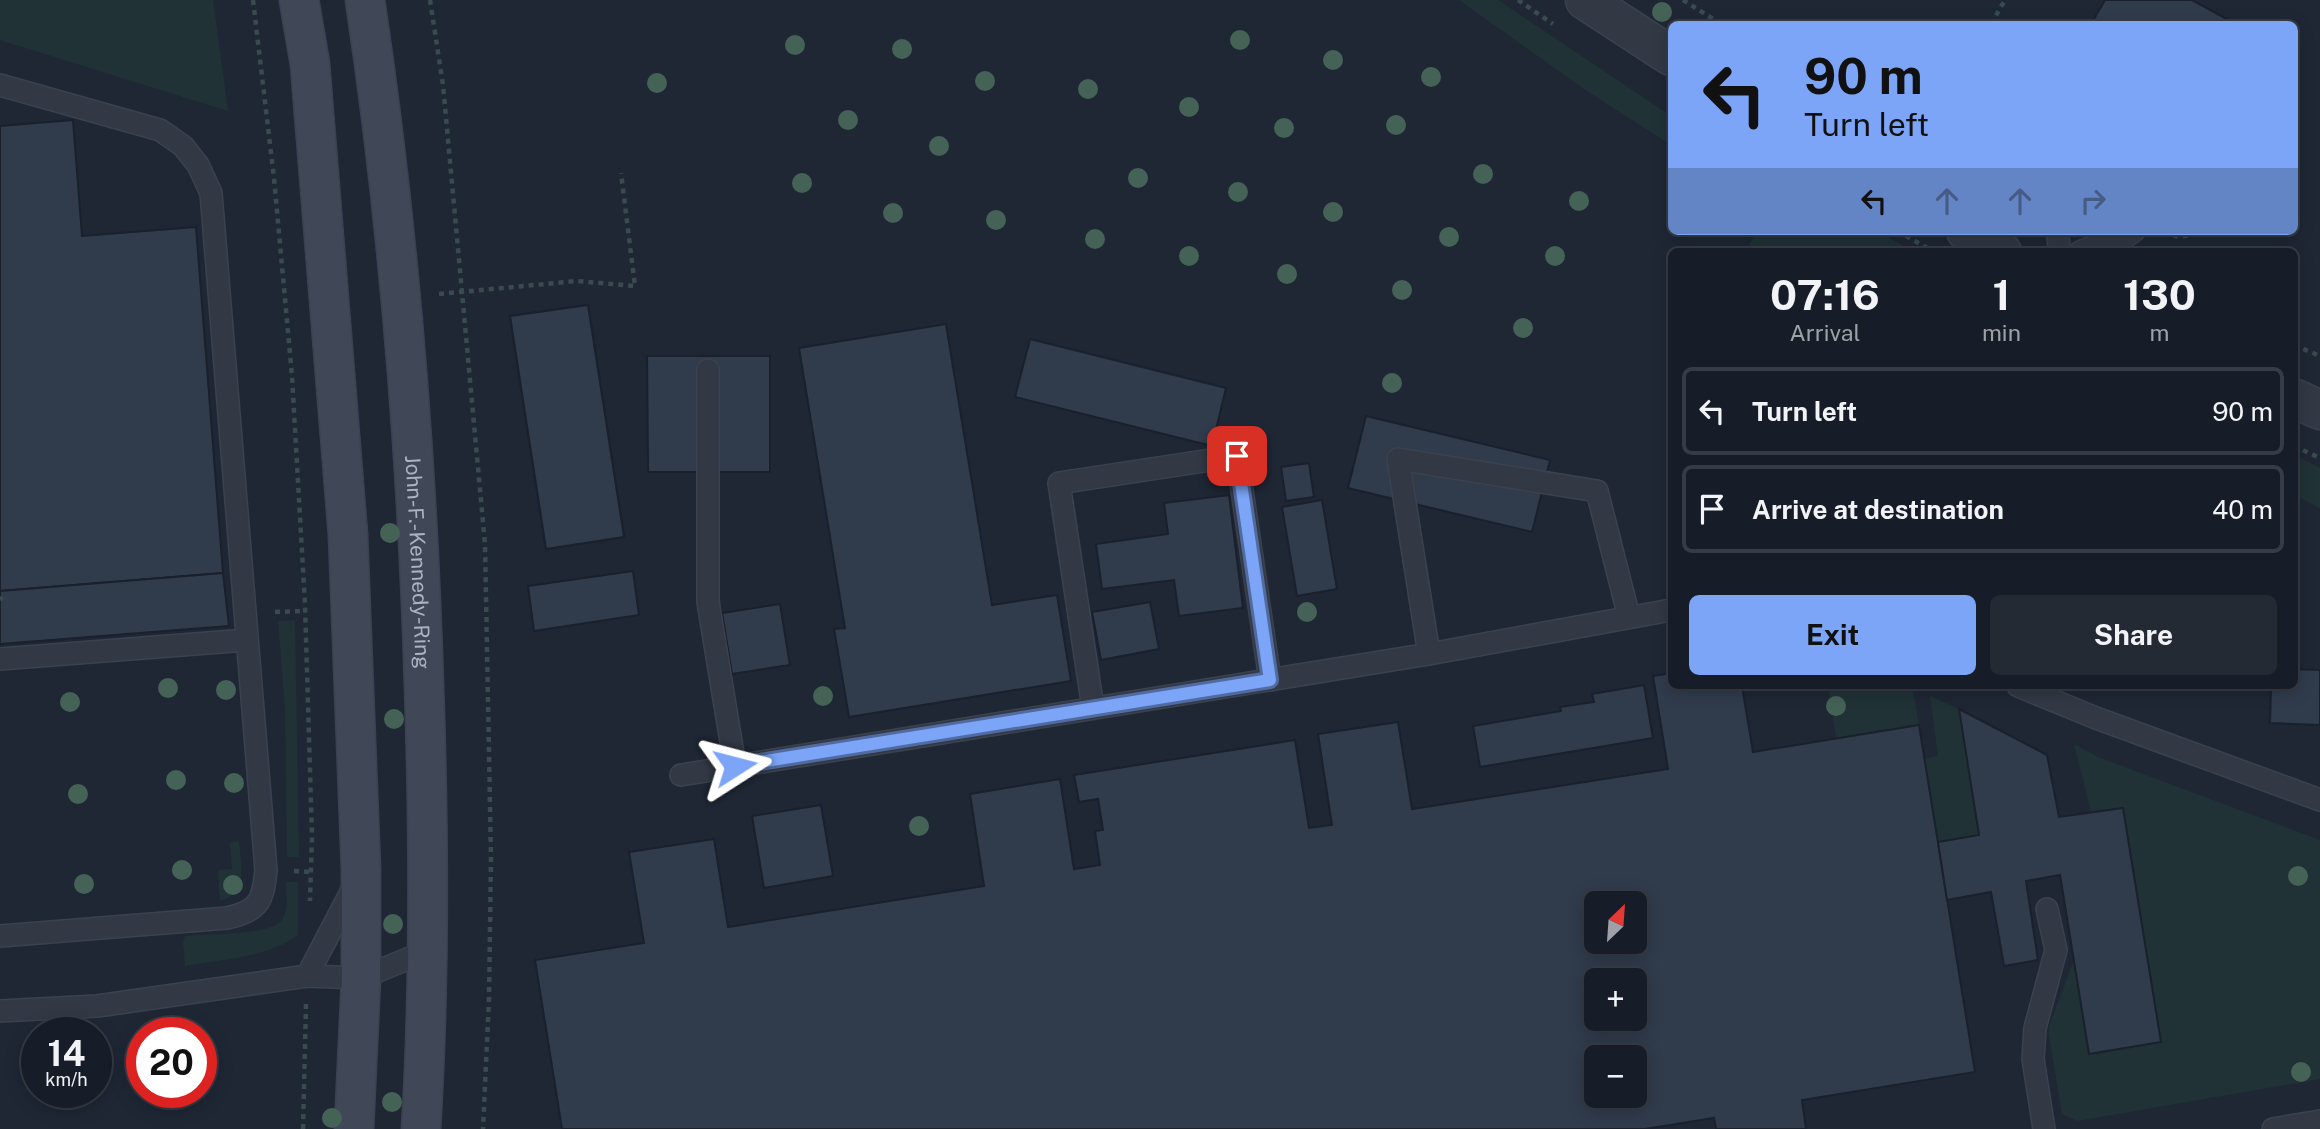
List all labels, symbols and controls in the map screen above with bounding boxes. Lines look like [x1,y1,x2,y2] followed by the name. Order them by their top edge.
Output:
[1804,47,1923,105] text: 90 m
[1689,49,1780,140] icon: left
[1804,106,1929,143] text: Turn left
[1855,182,1893,220] icon: left
[1928,182,1966,220] icon: ahead
[2001,182,2039,220] icon: ahead
[2074,182,2112,220] icon: right
[1770,270,1880,319] text: 07:16
[1992,270,2010,319] text: 1
[2123,270,2196,319] text: 130
[1789,319,1860,346] text: Arrival
[1982,319,2021,346] text: min
[2150,319,2169,346] text: m
[1693,392,1731,430] icon: left
[1752,396,1857,427] text: Turn left
[2212,396,2273,427] text: 90 m
[1207,426,1267,486] pin
[1218,437,1256,475] icon: arrive
[401,454,436,670] street label: John-F.-Kennedy-Ring
[1693,490,1731,528] icon: arrive
[1752,494,2004,525] text: Arrive at destination
[2212,494,2273,525] text: 40 m
[1689,595,1976,675] button: Exit
[1990,595,2277,675] button: Share
[698,729,772,803] position arrow
[1584,891,1647,954] north arrow
[1584,891,1647,1108] map controls
[1584,968,1647,1031] button: +
[126,1017,217,1108] speed limit sign: 20
[48,1033,85,1074] text: 14
[1584,1045,1647,1108] button: −
[45,1069,88,1090] text: km/h

